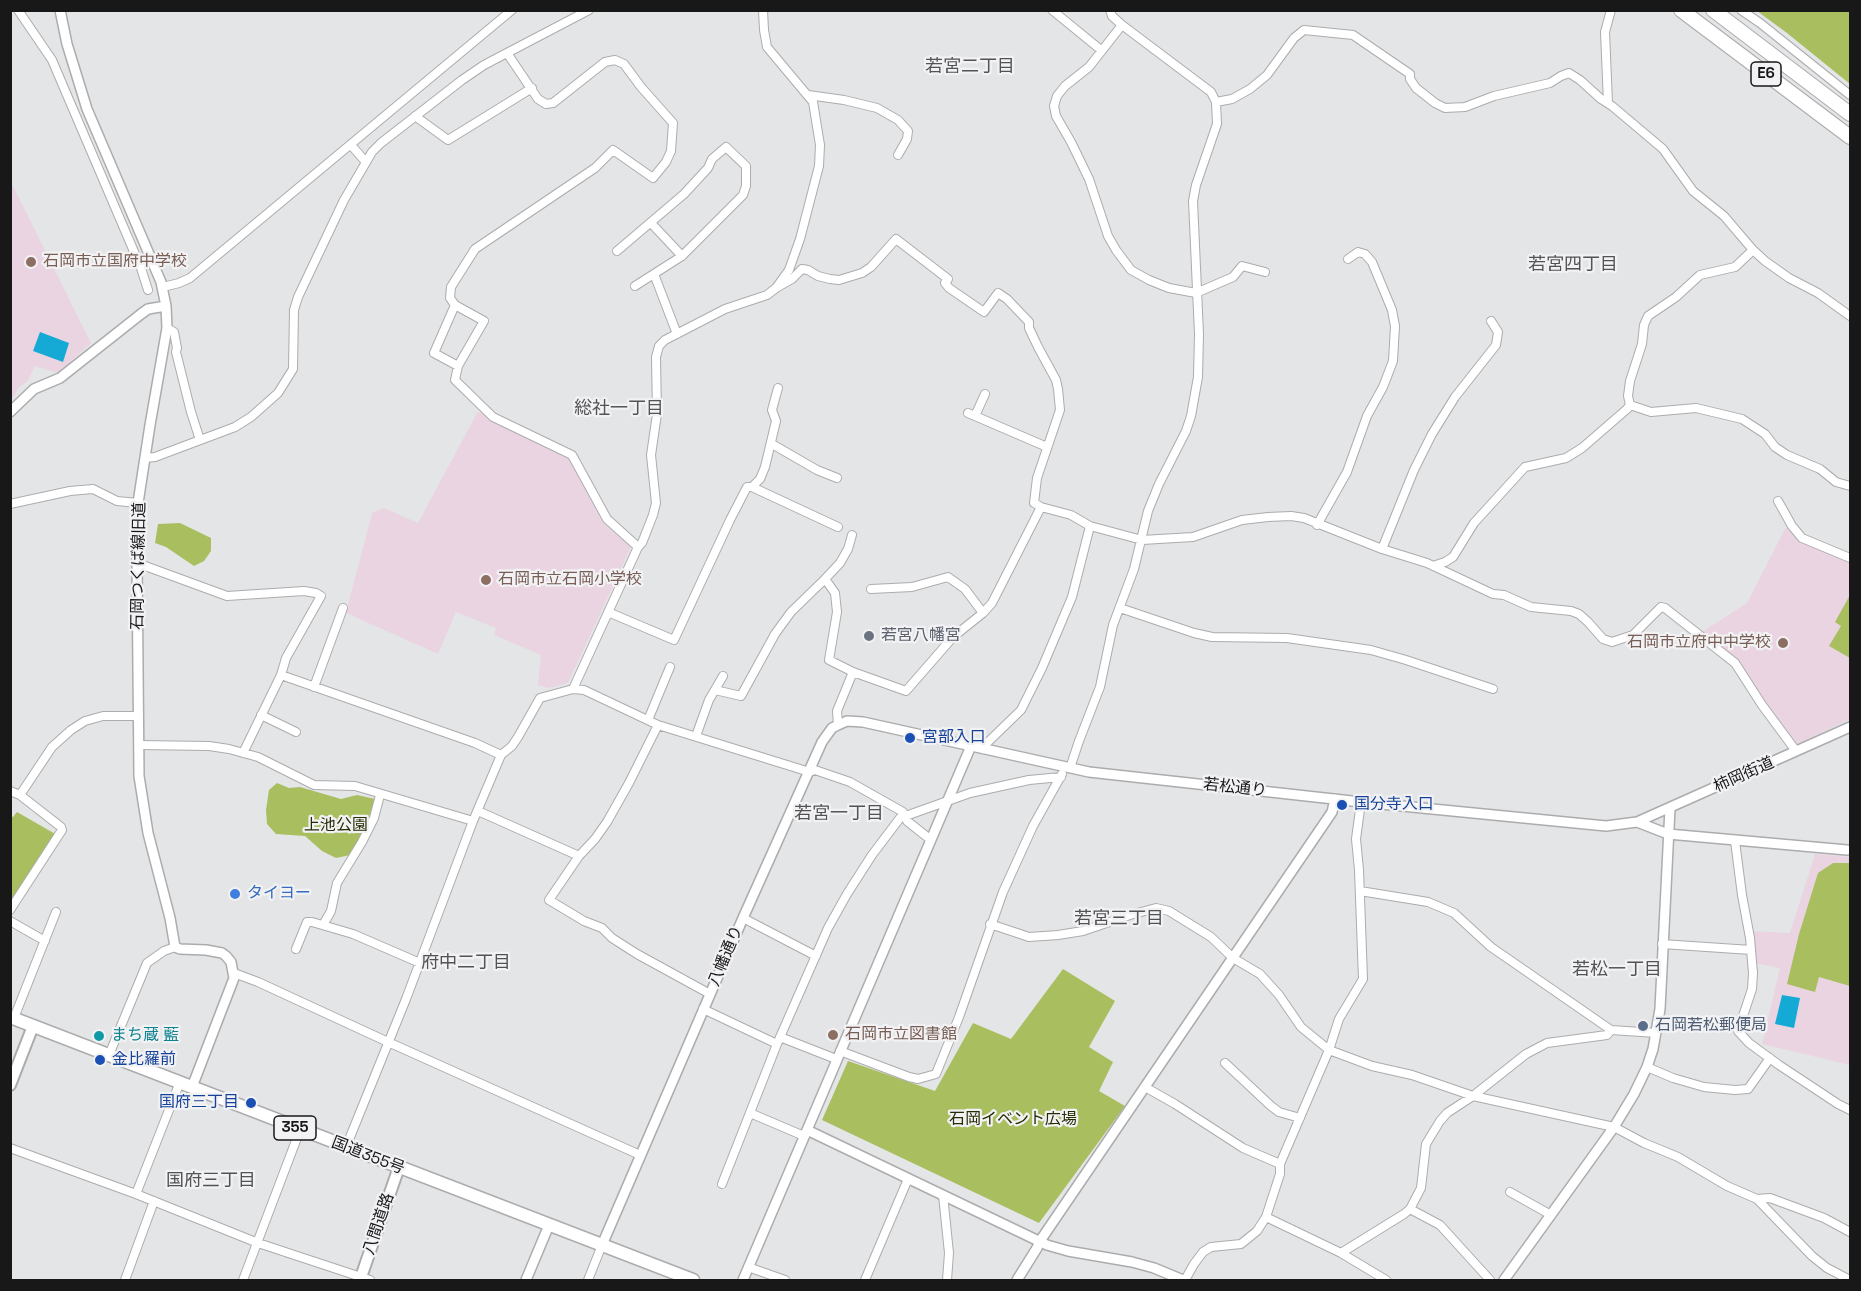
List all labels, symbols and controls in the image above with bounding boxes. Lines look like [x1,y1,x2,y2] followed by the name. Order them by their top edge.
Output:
[925,56,1015,78] district label: 若宮二丁目
[1751,62,1781,86] road number: E6
[43,252,187,272] place label: 石岡市立国府中学校
[1528,254,1618,276] district label: 若宮四丁目
[24,255,38,269] marker: 石岡市立国府中学校
[574,398,664,420] district label: 総社一丁目
[128,502,150,630] street label: 石岡つくば線旧道
[498,570,642,590] place label: 石岡市立石岡小学校
[479,573,493,587] marker: 石岡市立石岡小学校
[881,626,961,646] place label: 若宮八幡宮
[862,629,876,643] marker: 若宮八幡宮
[1627,633,1771,653] place label: 石岡市立府中中学校
[1776,636,1790,650] marker: 石岡市立府中中学校
[922,728,986,748] place label: 宮部入口
[903,731,917,745] marker: 宮部入口
[1711,753,1777,797] street label: 柿岡街道
[1202,775,1268,801] street label: 若松通り
[1354,795,1434,815] place label: 国分寺入口
[1335,798,1349,812] marker: 国分寺入口
[794,803,884,825] district label: 若宮一丁目
[304,816,368,836] park label: 上池公園
[247,884,311,904] place label: タイヨー
[228,887,242,901] marker: タイヨー
[1074,908,1164,930] district label: 若宮三丁目
[705,923,747,989] street label: 八幡通り
[421,952,511,974] district label: 府中二丁目
[1572,959,1662,981] district label: 若松一丁目
[1655,1016,1767,1036] place label: 石岡若松郵便局
[1636,1019,1650,1033] marker: 石岡若松郵便局
[845,1025,957,1045] place label: 石岡市立図書館
[111,1026,179,1046] place label: まち蔵 藍
[826,1028,840,1042] marker: 石岡市立図書館
[92,1029,106,1043] marker: まち蔵 藍
[112,1050,176,1070] place label: 金比羅前
[93,1053,107,1067] marker: 金比羅前
[159,1093,239,1113] place label: 国府三丁目
[244,1096,258,1110] marker: 国府三丁目
[949,1110,1077,1130] park label: 石岡イベント広場
[274,1116,316,1140] road number: 355
[329,1133,407,1179] street label: 国道355号
[166,1170,256,1192] district label: 国府三丁目
[360,1191,398,1257] street label: 八間道路

